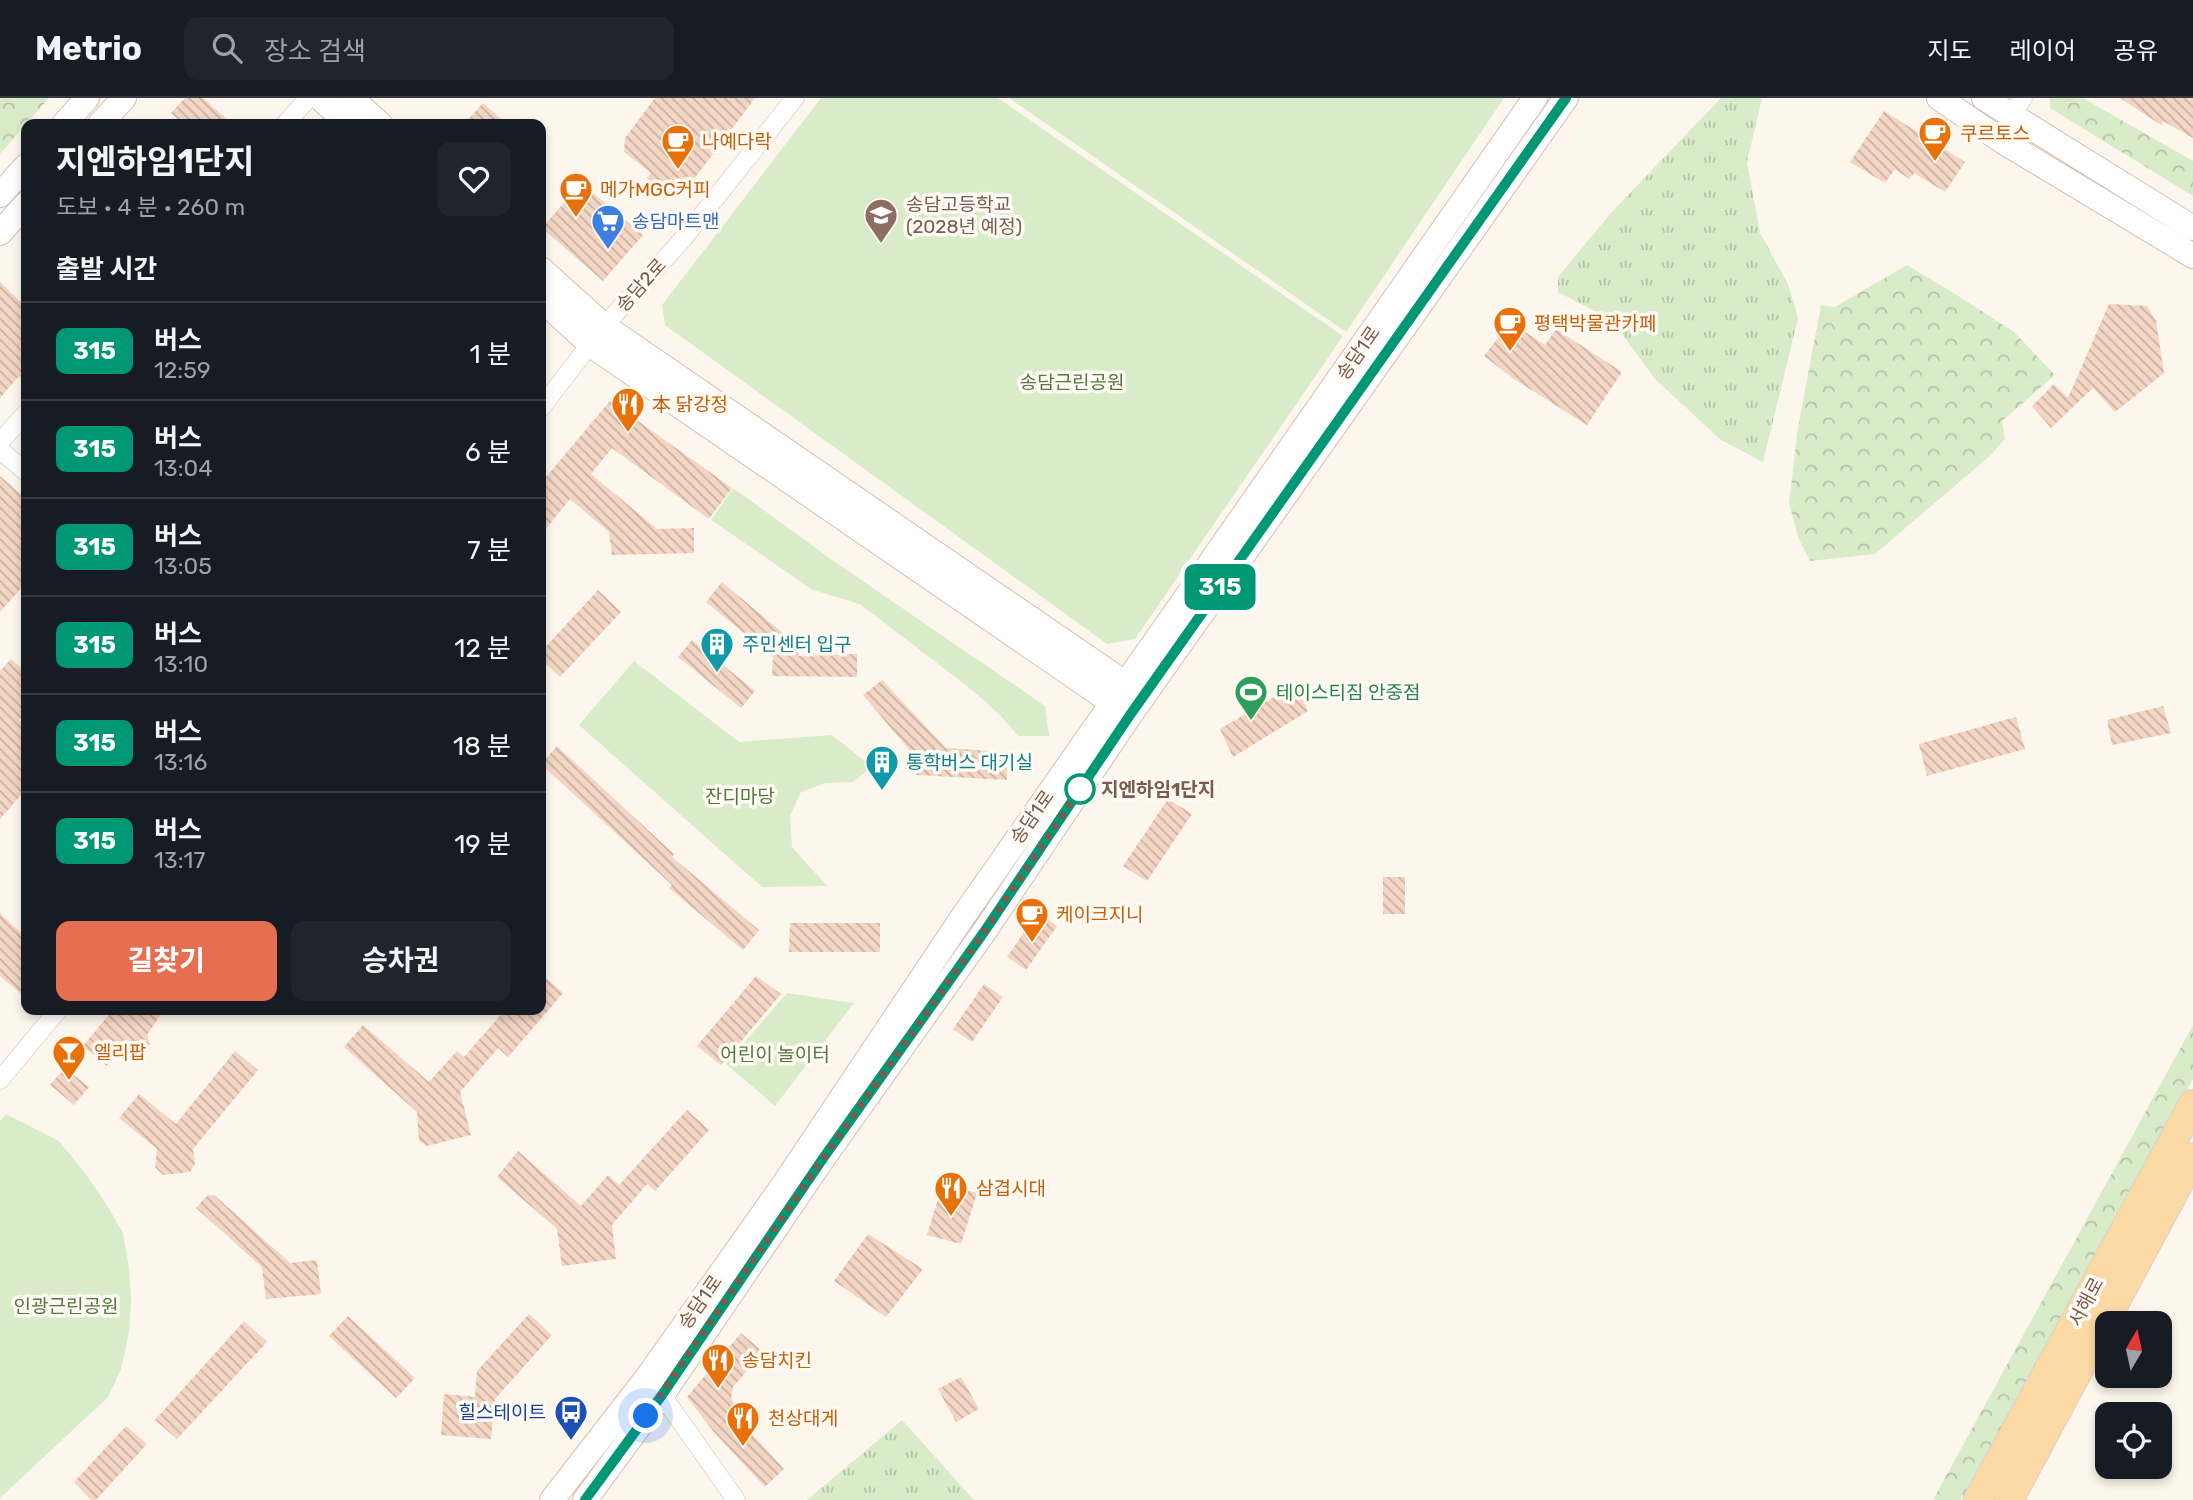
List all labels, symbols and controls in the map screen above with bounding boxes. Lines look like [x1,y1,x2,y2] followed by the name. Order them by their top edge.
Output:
[184,17,674,80] search box
[35,29,142,68] text: Metrio
[208,29,246,67] icon: search
[264,36,366,67] text: 장소 검색
[1927,37,1972,65] text: 지도
[2010,37,2076,65] text: 레이어
[2114,37,2158,65] text: 공유
[1916,114,1954,163] cafe icon: 쿠르토스
[659,122,697,171] cafe icon: 나예다락
[1960,122,2030,145] place label: 쿠르토스
[702,130,772,153] place label: 나예다락
[56,142,255,181] text: 지엔하임1단지
[437,142,511,216] button: heart
[557,170,595,219] cafe icon: 메가MGC커피
[600,178,711,201] place label: 메가MGC커피
[56,193,245,221] text: 도보 · 4 분 · 260 m
[906,193,1022,238] place label: 송담고등학교 (2028년 예정)
[862,196,900,245] school or university icon: 송담고등학교 (2028년 예정)
[589,202,627,251] supermarket icon: 송담마트맨
[632,210,719,233] place label: 송담마트맨
[56,254,157,285] text: 출발 시간
[611,254,671,316] street label: 송담2로
[1491,304,1529,353] cafe icon: 평택박물관카페
[1534,312,1656,335] place label: 평택박물관카페
[1331,322,1385,384] street label: 송담1로
[154,325,202,356] text: 버스
[73,337,116,365] text: 315
[470,339,511,370] text: 1 분
[154,356,211,384] text: 12:59
[1020,371,1124,394] park label: 송담근린공원
[609,385,647,434] restaurant icon: 本 닭강정
[652,393,728,416] place label: 本 닭강정
[154,423,202,454] text: 버스
[73,435,116,463] text: 315
[465,437,511,468] text: 6 분
[154,454,212,482] text: 13:04
[154,521,202,552] text: 버스
[73,533,116,561] text: 315
[467,535,511,566] text: 7 분
[154,552,212,580] text: 13:05
[1180,564,1260,610] line badge: 315
[1199,573,1241,601] text: 315
[154,619,202,650] text: 버스
[698,625,736,674] building icon: 주민센터 입구
[73,631,116,659] text: 315
[454,633,511,664] text: 12 분
[742,633,852,656] place label: 주민센터 입구
[154,650,208,678] text: 13:10
[1232,673,1270,722] sports icon: 테이스티짐 안중점
[1276,681,1421,704] place label: 테이스티짐 안중점
[154,717,202,748] text: 버스
[73,729,116,757] text: 315
[453,731,511,762] text: 18 분
[863,743,901,792] building icon: 통학버스 대기실
[154,748,207,776] text: 13:16
[906,751,1033,774] place label: 통학버스 대기실
[1065,774,1095,804] marker: 지엔하임1단지
[1101,778,1215,801] place label: 지엔하임1단지
[705,785,775,808] park label: 잔디마당
[1005,786,1059,848] street label: 송담1로
[154,815,202,846] text: 버스
[73,827,116,855] text: 315
[454,829,511,860] text: 19 분
[154,846,205,874] text: 13:17
[1013,895,1051,944] cafe icon: 케이크지니
[1056,903,1143,926] place label: 케이크지니
[56,921,277,1001] button: 길찾기
[291,921,511,1001] button: 승차권
[50,1033,88,1082] bar icon: 엘리팝
[94,1041,146,1064] place label: 엘리팝
[720,1043,830,1066] park label: 어린이 놀이터
[932,1169,970,1218] restaurant icon: 삼겹시대
[976,1177,1046,1200] place label: 삼겹시대
[673,1271,727,1333] street label: 송담1로
[2064,1273,2108,1331] street label: 서해로
[14,1295,118,1318] park label: 인광근린공원
[2095,1311,2172,1388] north arrow
[2095,1311,2172,1479] map controls
[699,1341,737,1390] restaurant icon: 송담치킨
[742,1349,812,1372] place label: 송담치킨
[552,1393,590,1442] bus stop icon: 힐스테이트
[628,1398,663,1433] your location
[724,1399,762,1448] restaurant icon: 천상대게
[459,1401,546,1424] place label: 힐스테이트
[2095,1402,2172,1479] button: locate
[768,1407,838,1430] place label: 천상대게

